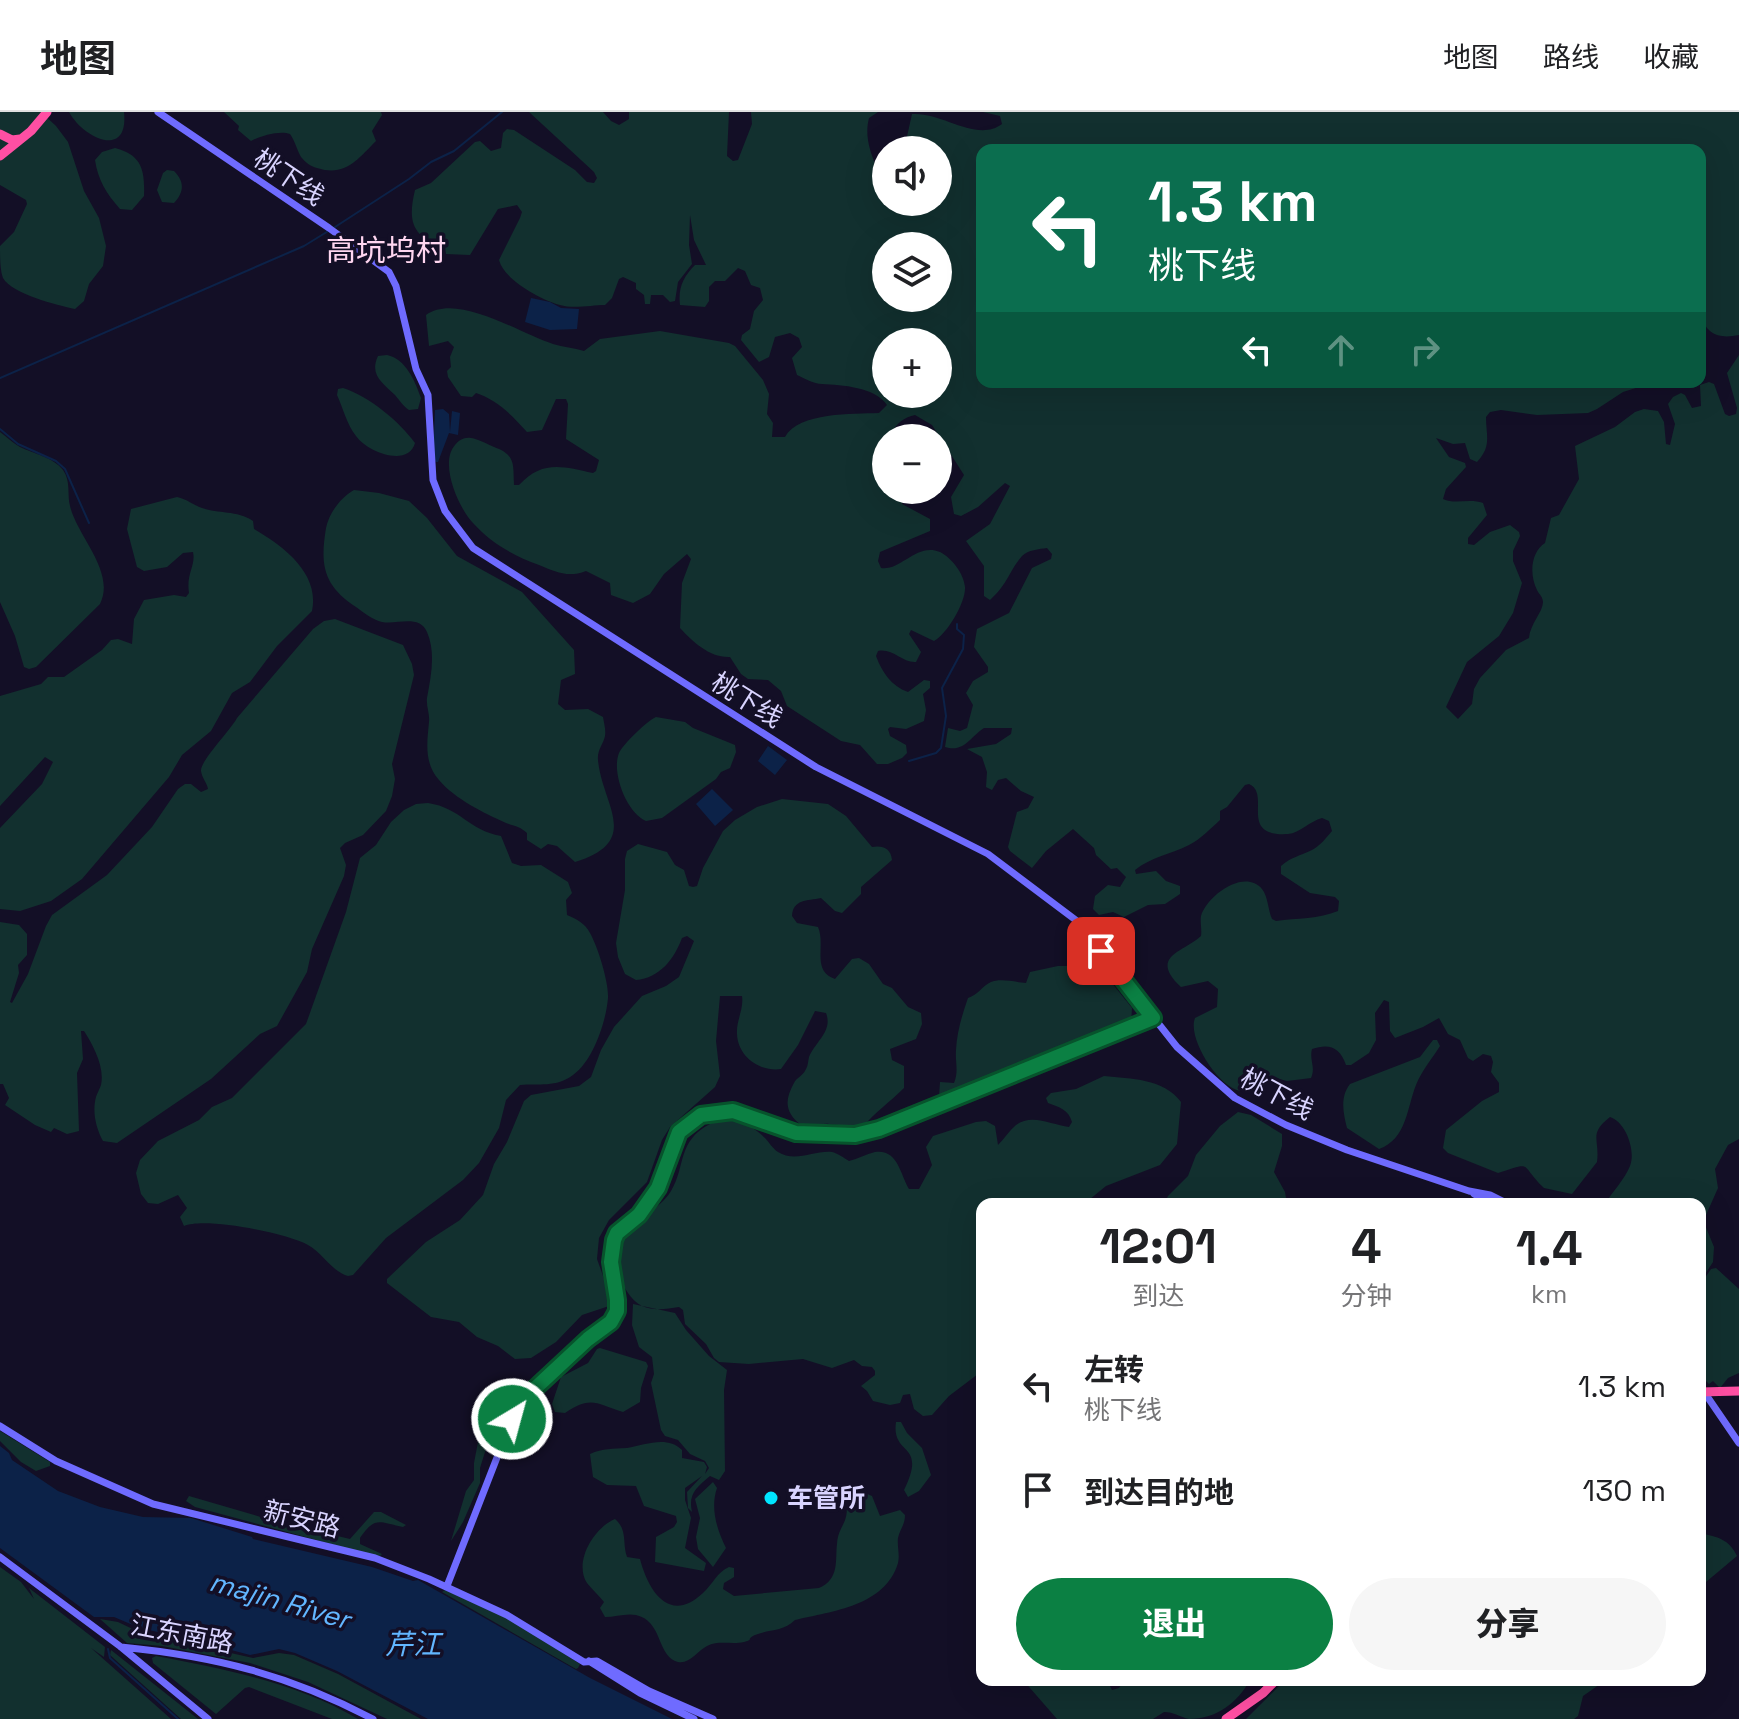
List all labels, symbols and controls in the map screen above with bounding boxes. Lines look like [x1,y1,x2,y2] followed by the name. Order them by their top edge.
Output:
[40,35,116,83] text: 地图
[1443,39,1499,75] text: 地图
[1543,39,1599,75] text: 路线
[1643,39,1699,75] text: 收藏
[872,136,952,504] map controls
[872,136,952,216] button: sound
[247,141,331,213] street label: 桃下线
[1148,166,1318,237] text: 1.3 km
[1016,176,1120,280] icon: left
[326,231,446,270] district label: 高坑坞村
[872,232,952,312] button: layers
[1148,243,1256,289] text: 桃下线
[872,328,952,408] button: +
[1235,328,1279,372] icon: left
[1319,328,1363,372] icon: ahead
[1403,328,1447,372] icon: right
[872,424,952,504] button: −
[705,665,789,735] street label: 桃下线
[1067,917,1135,985] pin
[1079,929,1123,973] icon: arrive
[1235,1061,1319,1127] street label: 桃下线
[1100,1216,1217,1277] text: 12:01
[1351,1216,1382,1277] text: 4
[1516,1218,1582,1279] text: 1.4
[1531,1277,1567,1311] text: km
[1132,1279,1184,1313] text: 到达
[1340,1279,1392,1313] text: 分钟
[1084,1350,1144,1389] text: 左转
[1016,1364,1060,1408] icon: left
[1578,1367,1666,1406] text: 1.3 km
[470,1377,554,1461] position arrow
[1084,1393,1162,1427] text: 桃下线
[1016,1468,1060,1512] icon: arrive
[1583,1471,1666,1510] text: 130 m
[1084,1473,1234,1512] text: 到达目的地
[787,1481,865,1515] place label: 车管所
[762,1489,780,1507] marker: 车管所
[260,1493,344,1545] street label: 新安路
[206,1563,358,1638] water label: majin River
[1016,1578,1333,1670] button: 退出
[1349,1578,1666,1670] button: 分享
[128,1607,236,1661] street label: 江东南路
[385,1626,444,1662] water label: 芹江

